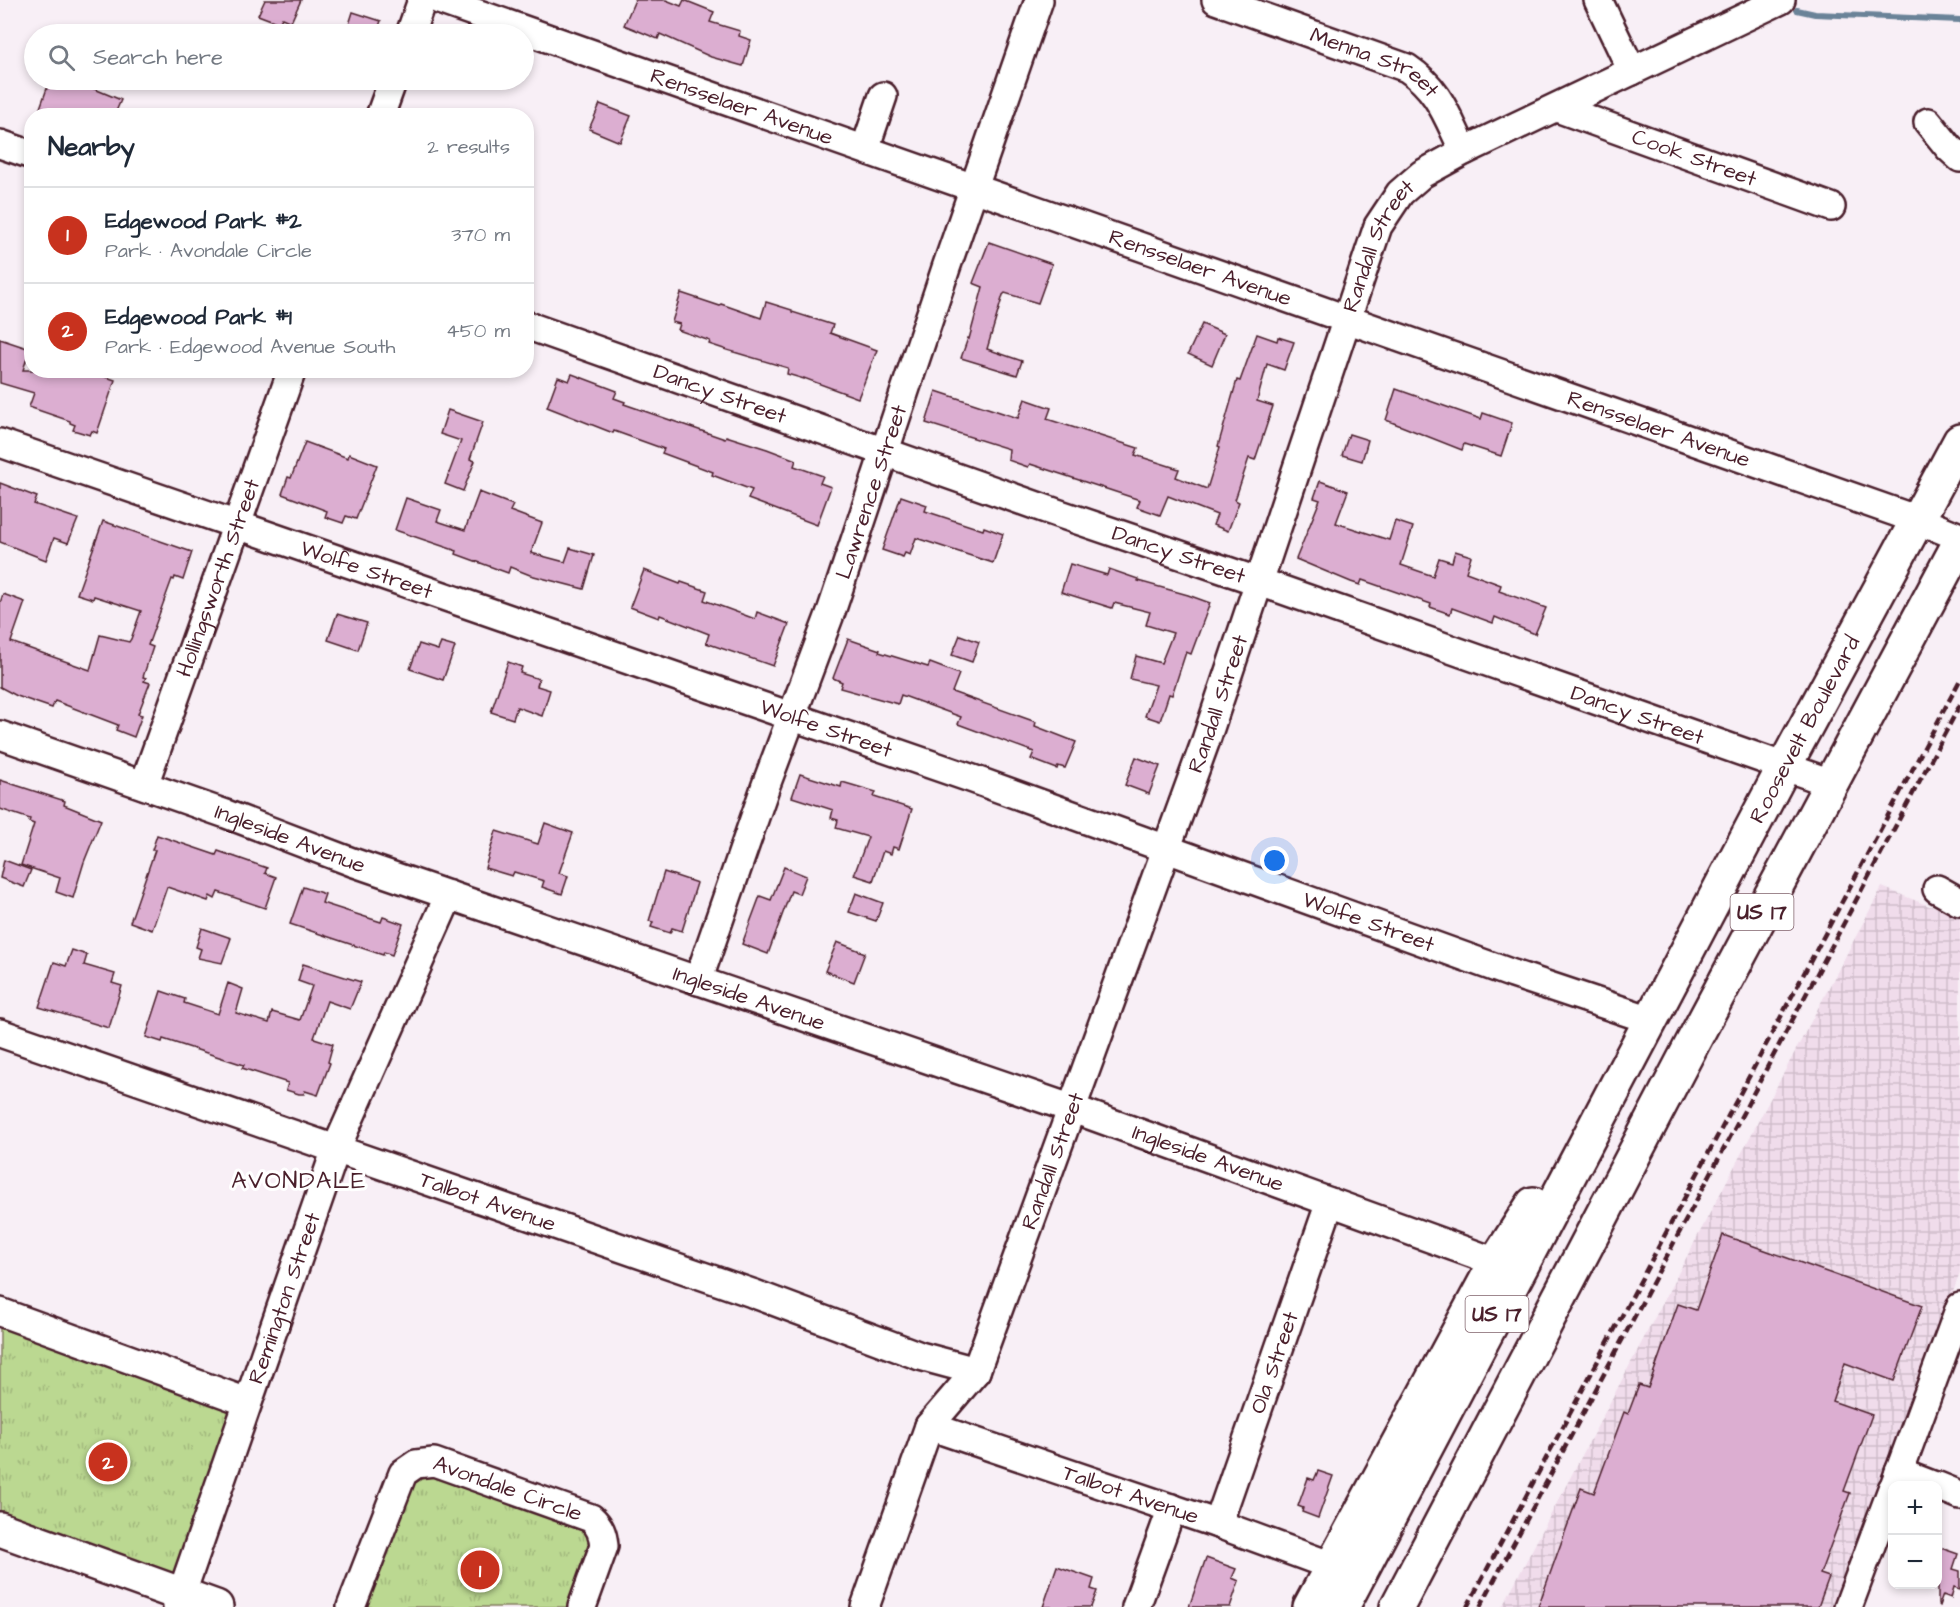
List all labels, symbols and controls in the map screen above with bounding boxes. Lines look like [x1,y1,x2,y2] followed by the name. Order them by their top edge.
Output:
[1306,19,1447,104] street label: Menna Street
[24,24,534,90] search box
[45,41,78,74] icon: search
[93,42,223,73] text: Search here
[646,60,837,153] street label: Rensselaer Avenue
[1628,121,1761,194] street label: Cook Street
[48,129,135,165] text: Nearby
[427,133,510,161] text: 2 results
[1335,172,1421,316] street label: Randall Street
[105,206,301,237] text: Edgewood Park #2
[66,221,69,249] text: 1
[451,221,510,249] text: 370 m
[1105,221,1296,314] street label: Rensselaer Avenue
[105,237,312,265] text: Park · Avondale Circle
[105,302,292,333] text: Edgewood Park #1
[62,317,73,345] text: 2
[446,317,510,345] text: 450 m
[105,333,395,361] text: Park · Edgewood Avenue South
[649,356,791,432] street label: Dancy Street
[1563,382,1754,475] street label: Rensselaer Avenue
[828,401,915,583] street label: Lawrence Street
[168,474,268,681] street label: Hollingsworth Street
[1108,517,1250,592] street label: Dancy Street
[296,532,437,607] street label: Wolfe Street
[1742,630,1868,829] street label: Roosevelt Boulevard
[1180,631,1256,777] street label: Randall Street
[1567,677,1708,753] street label: Dancy Street
[756,691,897,766] street label: Wolfe Street
[211,796,370,881] street label: Ingleside Avenue
[1260,846,1289,875] your location
[1298,884,1439,960] street label: Wolfe Street
[1730,894,1794,930] road number: US 17
[669,958,829,1038] street label: Ingleside Avenue
[1013,1088,1092,1234] street label: Randall Street
[1128,1116,1288,1199] street label: Ingleside Avenue
[231,1164,367,1198] district label: AVONDALE
[415,1164,560,1240] street label: Talbot Avenue
[240,1208,328,1388] street label: Remington Street
[1466,1296,1528,1332] road number: US 17
[1242,1307,1306,1418] street label: Ola Street
[88,1440,128,1484] pin: 2
[429,1448,587,1529] street label: Avondale Circle
[1058,1457,1203,1532] street label: Talbot Avenue
[1888,1481,1942,1589] map controls
[1888,1481,1942,1535] button: +
[1888,1535,1942,1589] button: −
[460,1548,500,1592] pin: 1

